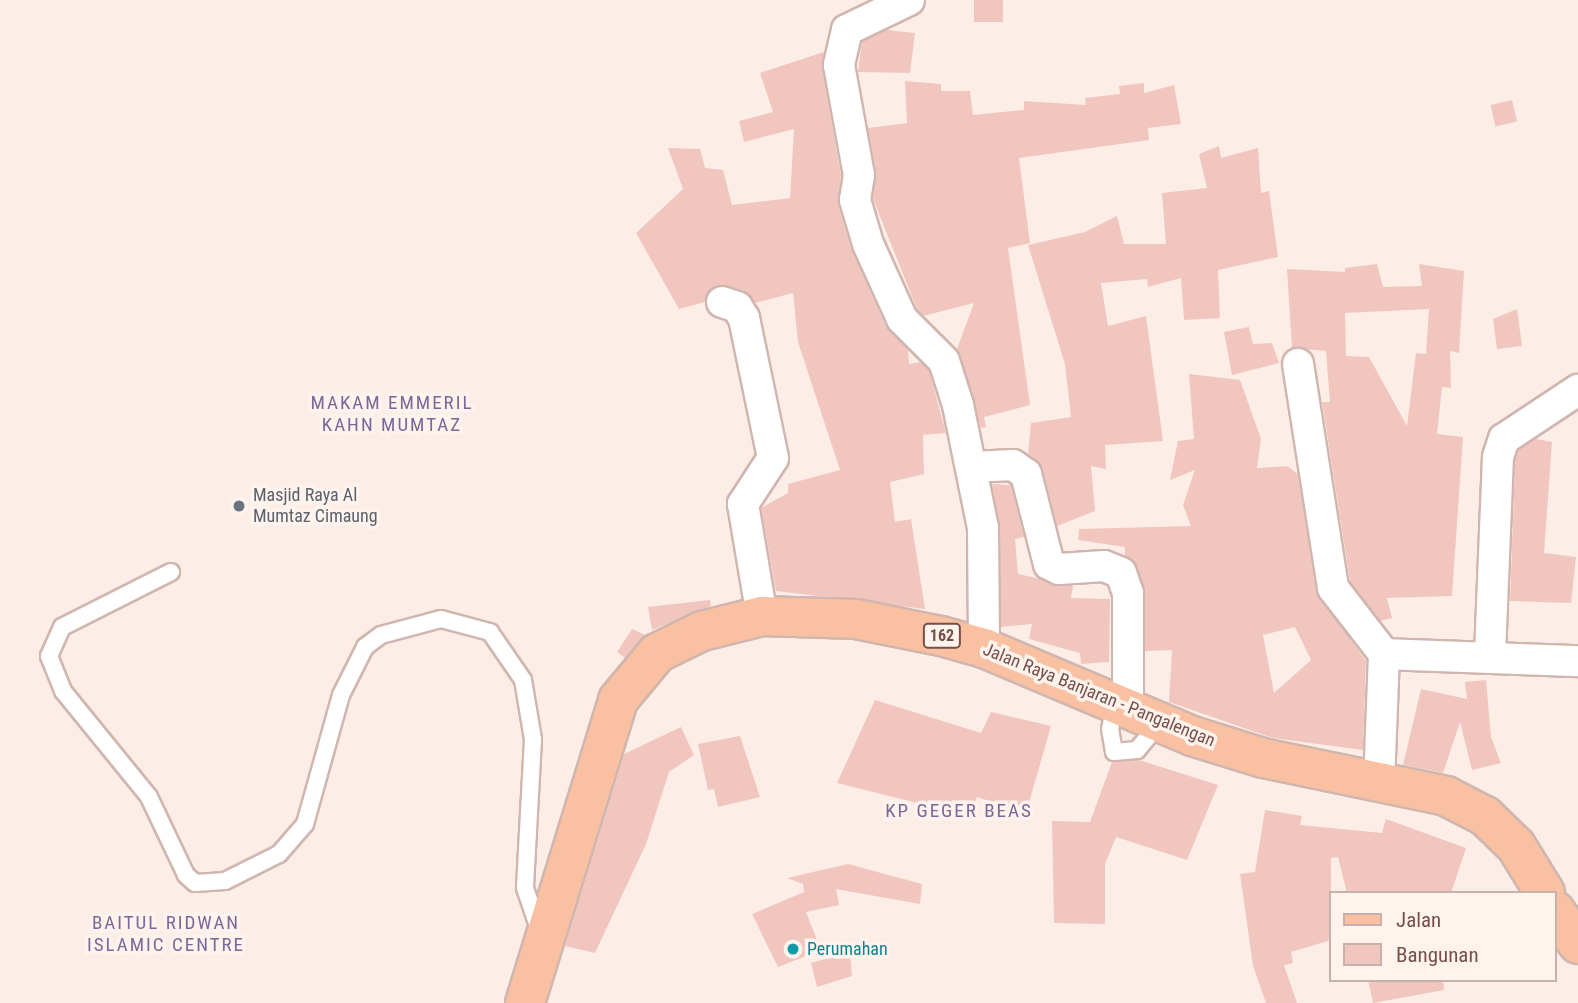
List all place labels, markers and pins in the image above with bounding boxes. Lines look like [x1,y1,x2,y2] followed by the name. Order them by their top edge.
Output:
[253,485,378,528] place label: Masjid Raya Al Mumtaz Cimaung
[231,498,247,514] marker: Masjid Raya Al Mumtaz Cimaung
[807,938,888,960] place label: Perumahan
[785,941,801,957] marker: Perumahan

